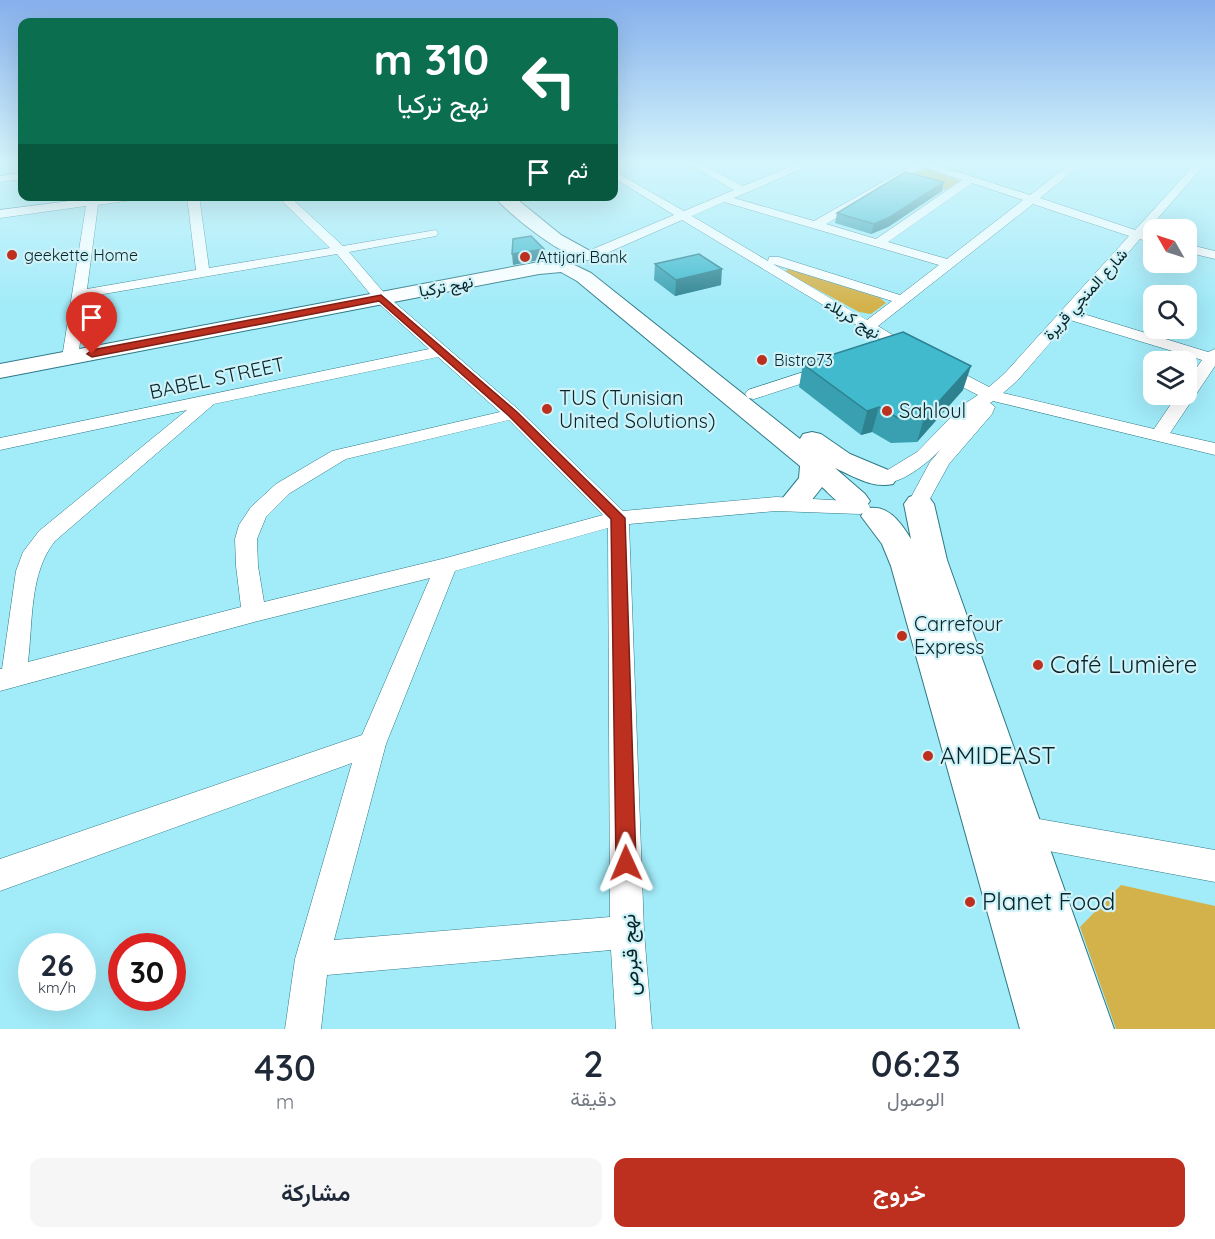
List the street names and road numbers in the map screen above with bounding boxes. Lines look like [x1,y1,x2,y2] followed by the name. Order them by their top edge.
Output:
[1039,244,1134,347] street label: شارع المنجي قريرة
[417,271,475,303] street label: نهج تركيا
[821,293,884,345] street label: نهج كربلاء
[147,351,287,404] street label: BABEL STREET
[615,913,646,997] street label: نهج قبرص

